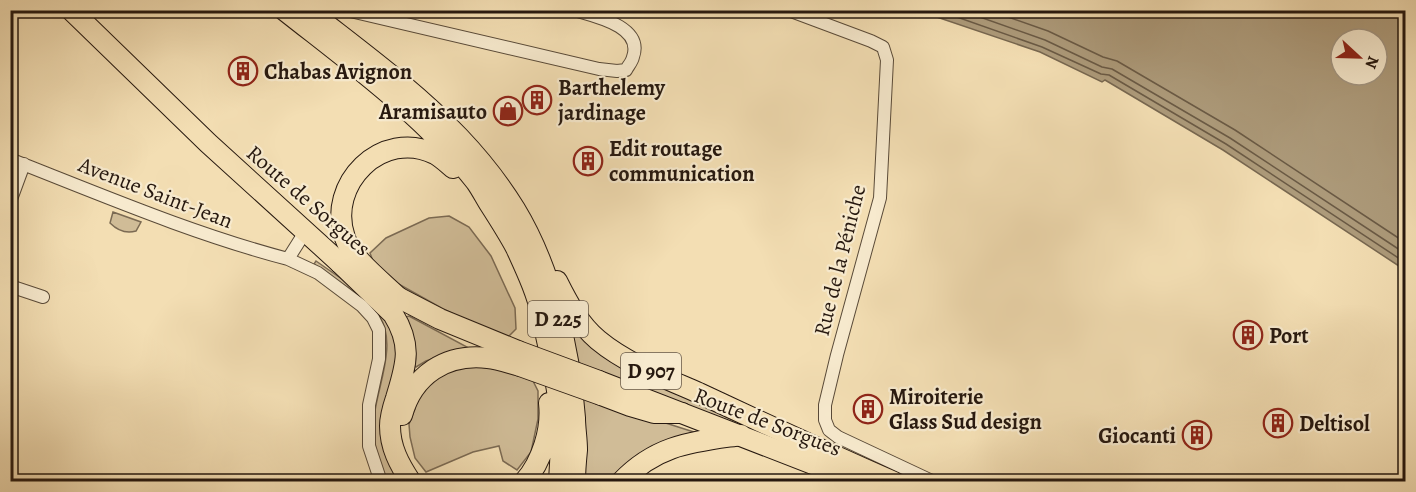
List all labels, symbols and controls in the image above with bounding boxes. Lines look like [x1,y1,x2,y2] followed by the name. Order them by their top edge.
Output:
[1329,27,1389,87] north arrow
[1359,53,1384,72] text: N
[227,55,259,87] building icon: Chabas Avignon
[264,57,412,87] place label: Chabas Avignon
[558,73,666,128] place label: Barthelemy jardinage
[521,84,553,116] building icon: Barthelemy jardinage
[492,95,524,127] shop icon: Aramisauto
[378,97,487,127] place label: Aramisauto
[609,134,755,189] place label: Edit routage communication
[240,138,377,263] street label: Route de Sorgues
[572,145,604,177] building icon: Edit routage communication
[73,149,237,236] street label: Avenue Saint-Jean
[807,181,873,339] street label: Rue de la Péniche
[528,301,588,337] road number: D 225
[1232,319,1264,351] building icon: Port
[1269,321,1309,351] place label: Port
[621,353,681,389] road number: D 907
[690,380,846,464] street label: Route de Sorgues
[889,382,1042,437] place label: Miroiterie Glass Sud design
[852,393,884,425] building icon: Miroiterie Glass Sud design
[1262,407,1294,439] building icon: Deltisol
[1299,409,1370,439] place label: Deltisol
[1181,419,1213,451] building icon: Giocanti
[1098,421,1176,451] place label: Giocanti

